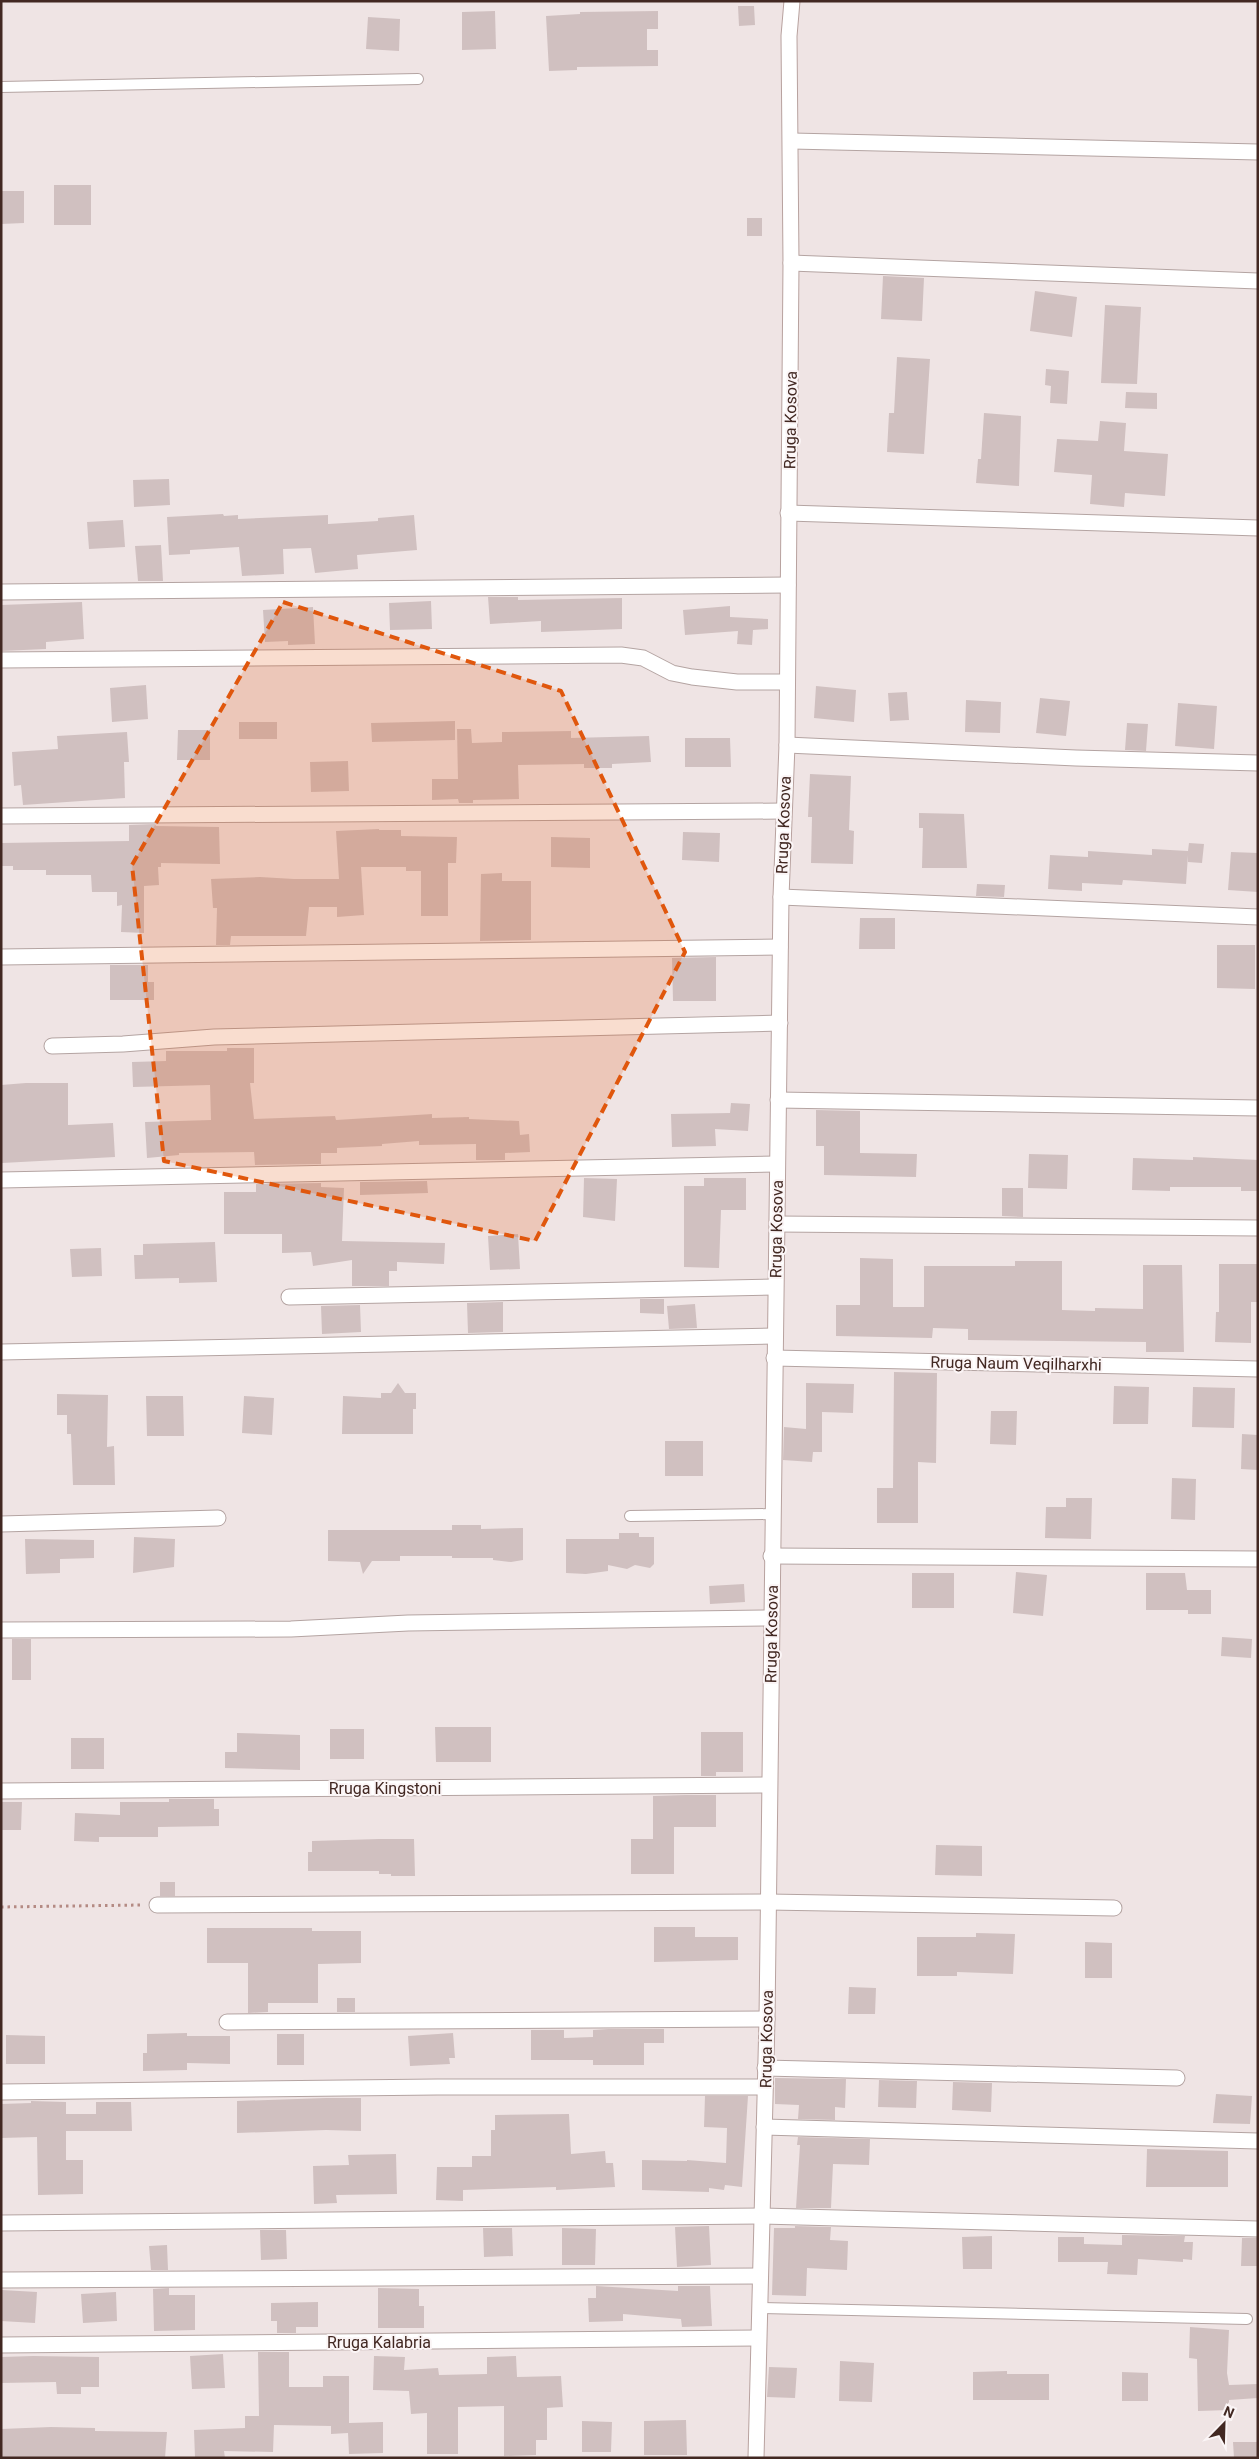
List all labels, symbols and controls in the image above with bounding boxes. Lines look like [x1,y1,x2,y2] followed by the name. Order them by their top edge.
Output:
[780,371,801,469] street label: Rruga Kosova
[772,776,795,874] street label: Rruga Kosova
[766,1180,787,1278] street label: Rruga Kosova
[930,1353,1102,1374] street label: Rruga Naum Veqilharxhi
[761,1585,782,1683] street label: Rruga Kosova
[329,1779,441,1798] street label: Rruga Kingstoni
[756,1990,777,2088] street label: Rruga Kosova
[327,2333,431,2352] street label: Rruga Kalabria
[1199,2399,1249,2449] north arrow
[1221,2403,1237,2421] text: N

